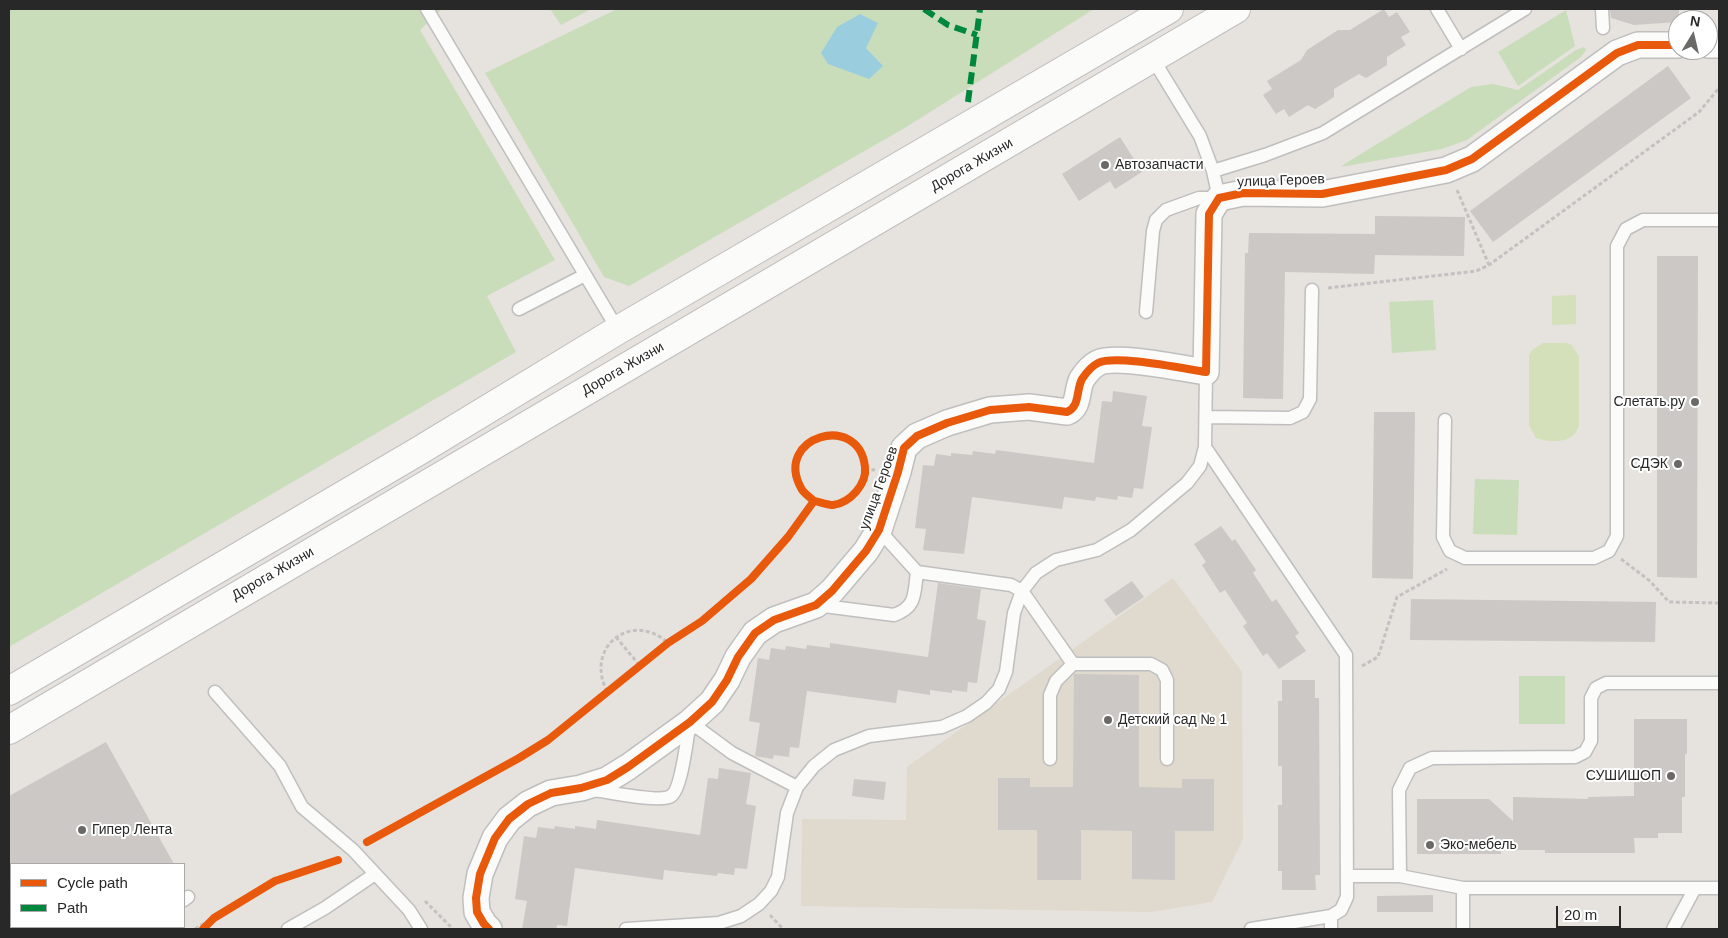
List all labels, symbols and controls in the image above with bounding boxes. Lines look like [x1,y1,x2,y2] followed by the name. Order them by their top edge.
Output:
[1668,10,1718,60] north arrow
[1689,12,1701,30] text: N
[928,135,1016,195] street label: Дорога Жизни
[1115,157,1203,173] place label: Автозапчасти
[1099,159,1111,171] marker: Автозапчасти
[1237,171,1325,191] street label: улица Героев
[579,339,667,399] street label: Дорога Жизни
[1613,394,1685,410] place label: Слетать.ру
[1689,396,1701,408] marker: Слетать.ру
[856,444,902,532] street label: улица Героев
[1630,456,1668,472] place label: СДЭК
[1672,458,1684,470] marker: СДЭК
[229,544,317,604] street label: Дорога Жизни
[1118,712,1227,728] place label: Детский сад № 1
[1102,714,1114,726] marker: Детский сад № 1
[1586,768,1661,784] place label: СУШИШОП
[1665,770,1677,782] marker: СУШИШОП
[92,822,172,838] place label: Гипер Лента
[76,824,88,836] marker: Гипер Лента
[1440,837,1517,853] place label: Эко-мебель
[1424,839,1436,851] marker: Эко-мебель
[10,863,185,928] legend
[57,874,128,891] text: Cycle path
[1558,896,1623,928] scale bar
[57,899,88,916] text: Path
[1564,906,1597,923] text: 20 m

